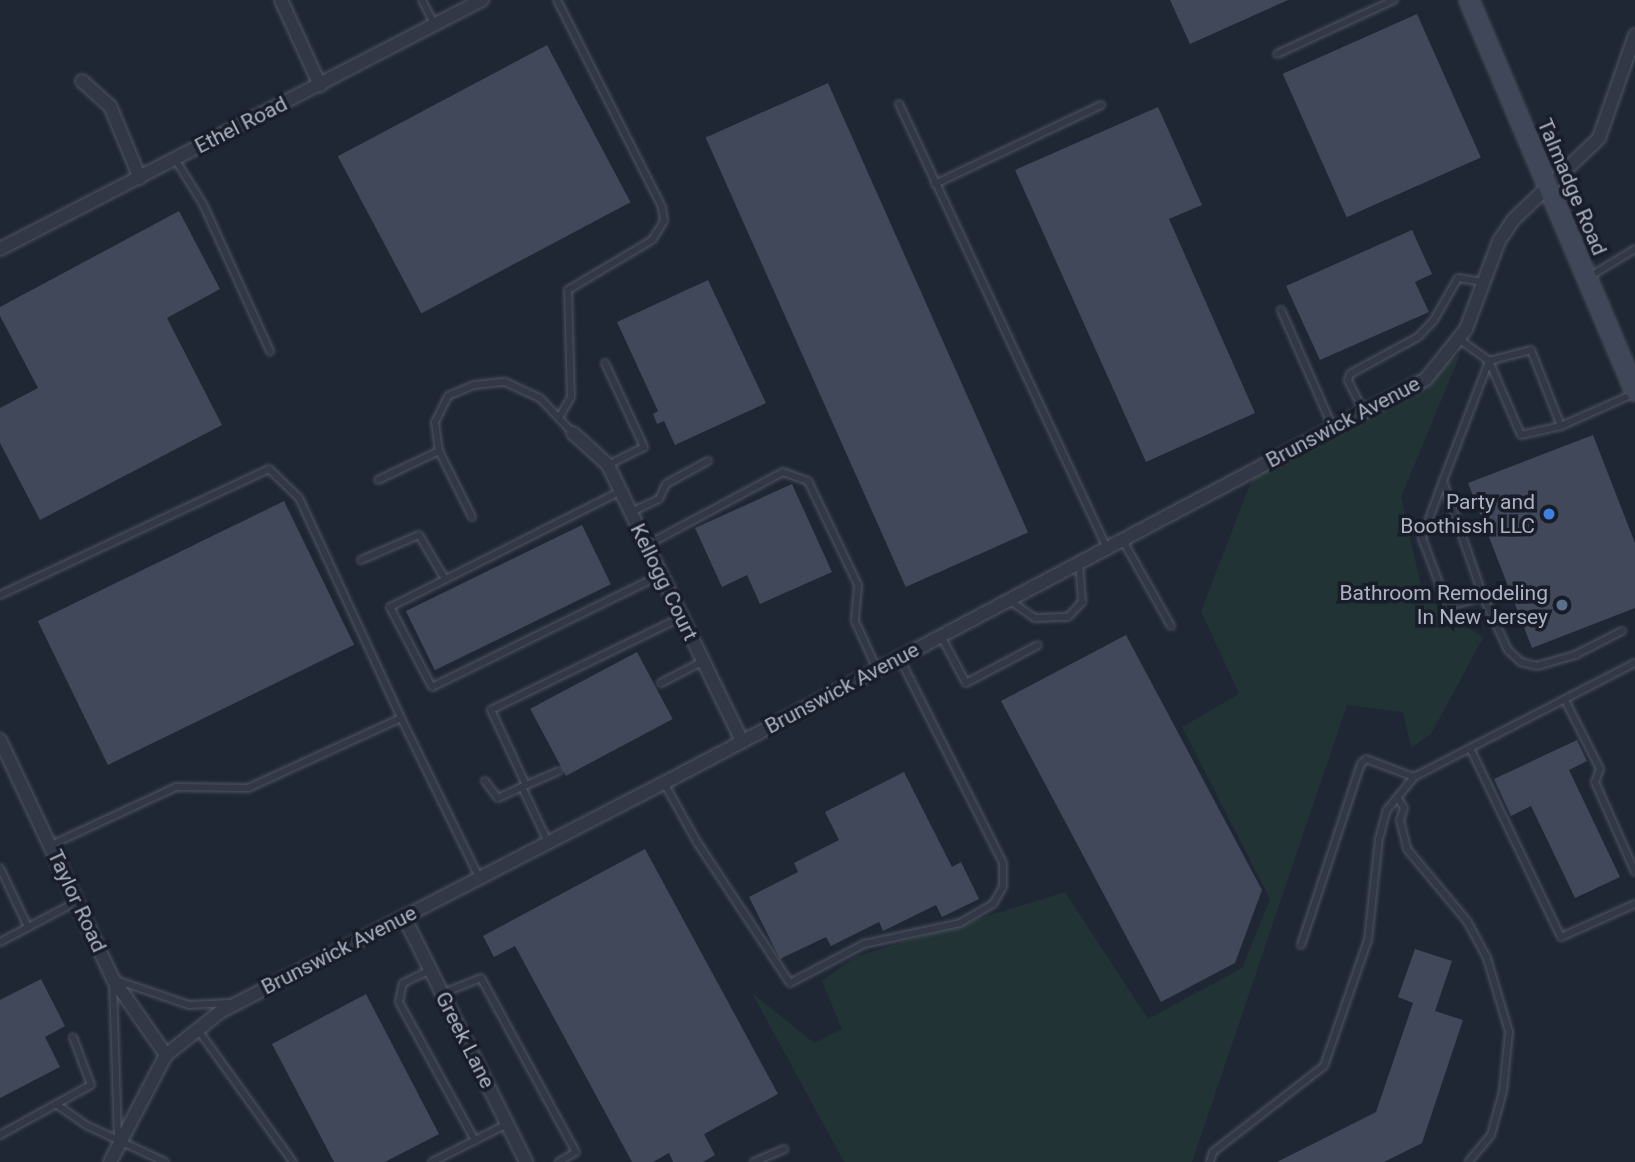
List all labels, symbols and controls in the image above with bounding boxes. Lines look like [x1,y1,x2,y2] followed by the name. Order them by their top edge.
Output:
[191,91,291,159] street label: Ethel Road
[1532,115,1612,259] street label: Talmadge Road
[1262,371,1424,473] street label: Brunswick Avenue
[1400,489,1535,539] place label: Party and Boothissh LLC
[1541,506,1557,522] marker: Party and Boothissh LLC
[625,520,703,644] street label: Kellogg Court
[1340,580,1548,630] place label: Bathroom Remodeling In New Jersey
[1554,597,1570,613] marker: Bathroom Remodeling In New Jersey
[761,637,923,739] street label: Brunswick Avenue
[42,846,112,956] street label: Taylor Road
[257,900,421,1000] street label: Brunswick Avenue
[430,988,500,1092] street label: Greek Lane

